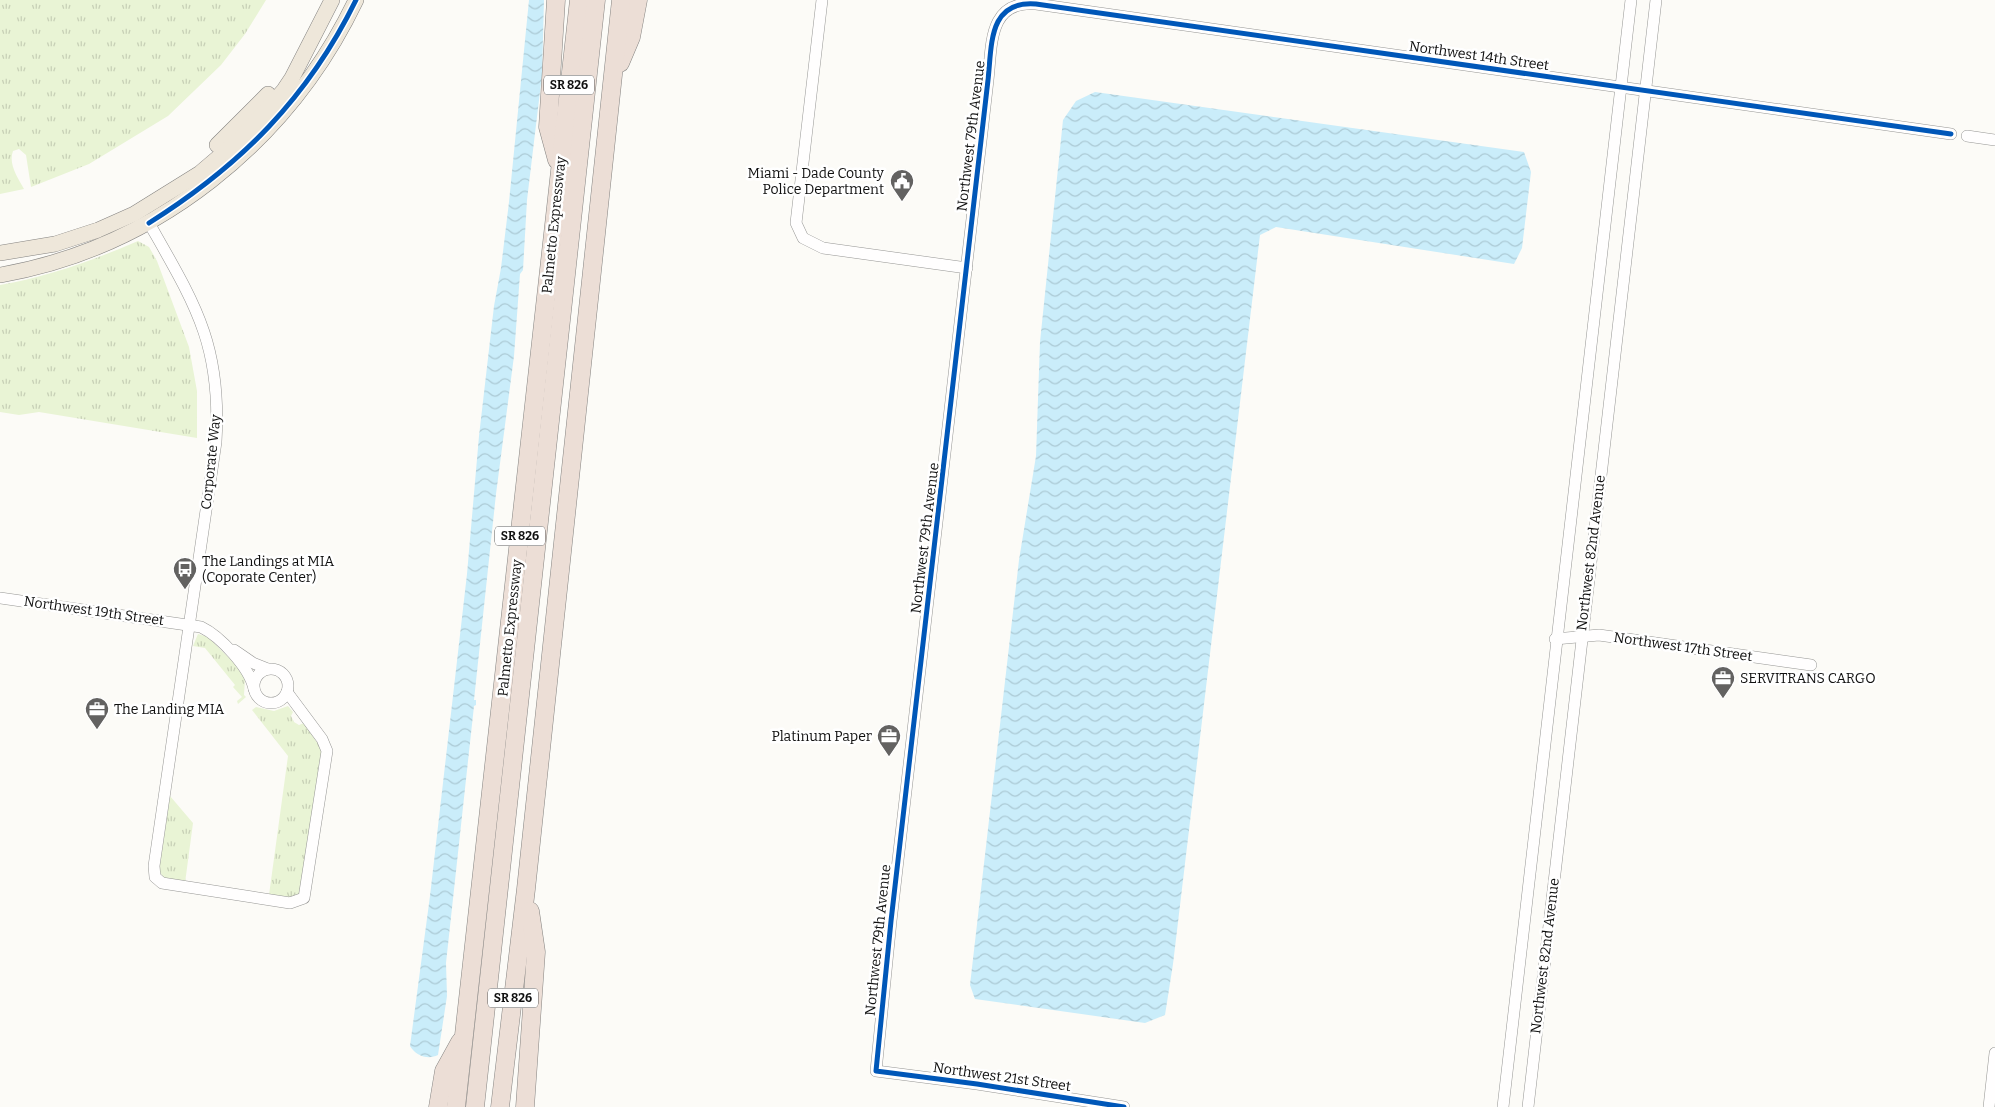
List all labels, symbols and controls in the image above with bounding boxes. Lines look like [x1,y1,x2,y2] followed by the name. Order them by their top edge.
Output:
[1408,38,1550,74] street label: Northwest 14th Street
[953,59,989,213] street label: Northwest 79th Avenue
[544,76,594,94] road number: SR 826
[538,155,570,294] street label: Palmetto Expressway
[748,165,885,198] place label: Miami - Dade County Police Department
[889,168,915,202] public building icon: Miami - Dade County Police Department
[198,413,225,510] street label: Corporate Way
[907,461,943,615] street label: Northwest 79th Avenue
[1573,474,1609,632] street label: Northwest 82nd Avenue
[495,526,545,546] road number: SR 826
[202,553,334,586] place label: The Landings at MIA (Coporate Center)
[172,556,198,590] bus stop icon: The Landings at MIA (Coporate Center)
[494,558,526,697] street label: Palmetto Expressway
[23,593,165,629] street label: Northwest 19th Street
[1612,629,1754,665] street label: Northwest 17th Street
[1710,665,1736,699] office icon: SERVITRANS CARGO
[1740,670,1876,687] place label: SERVITRANS CARGO
[84,696,110,730] office icon: The Landing MIA
[114,701,224,718] place label: The Landing MIA
[876,723,902,757] office icon: Platinum Paper
[772,728,872,745] place label: Platinum Paper
[862,863,894,1017] street label: Northwest 79th Avenue
[1527,877,1563,1035] street label: Northwest 82nd Avenue
[488,988,538,1008] road number: SR 826
[932,1059,1072,1095] street label: Northwest 21st Street

